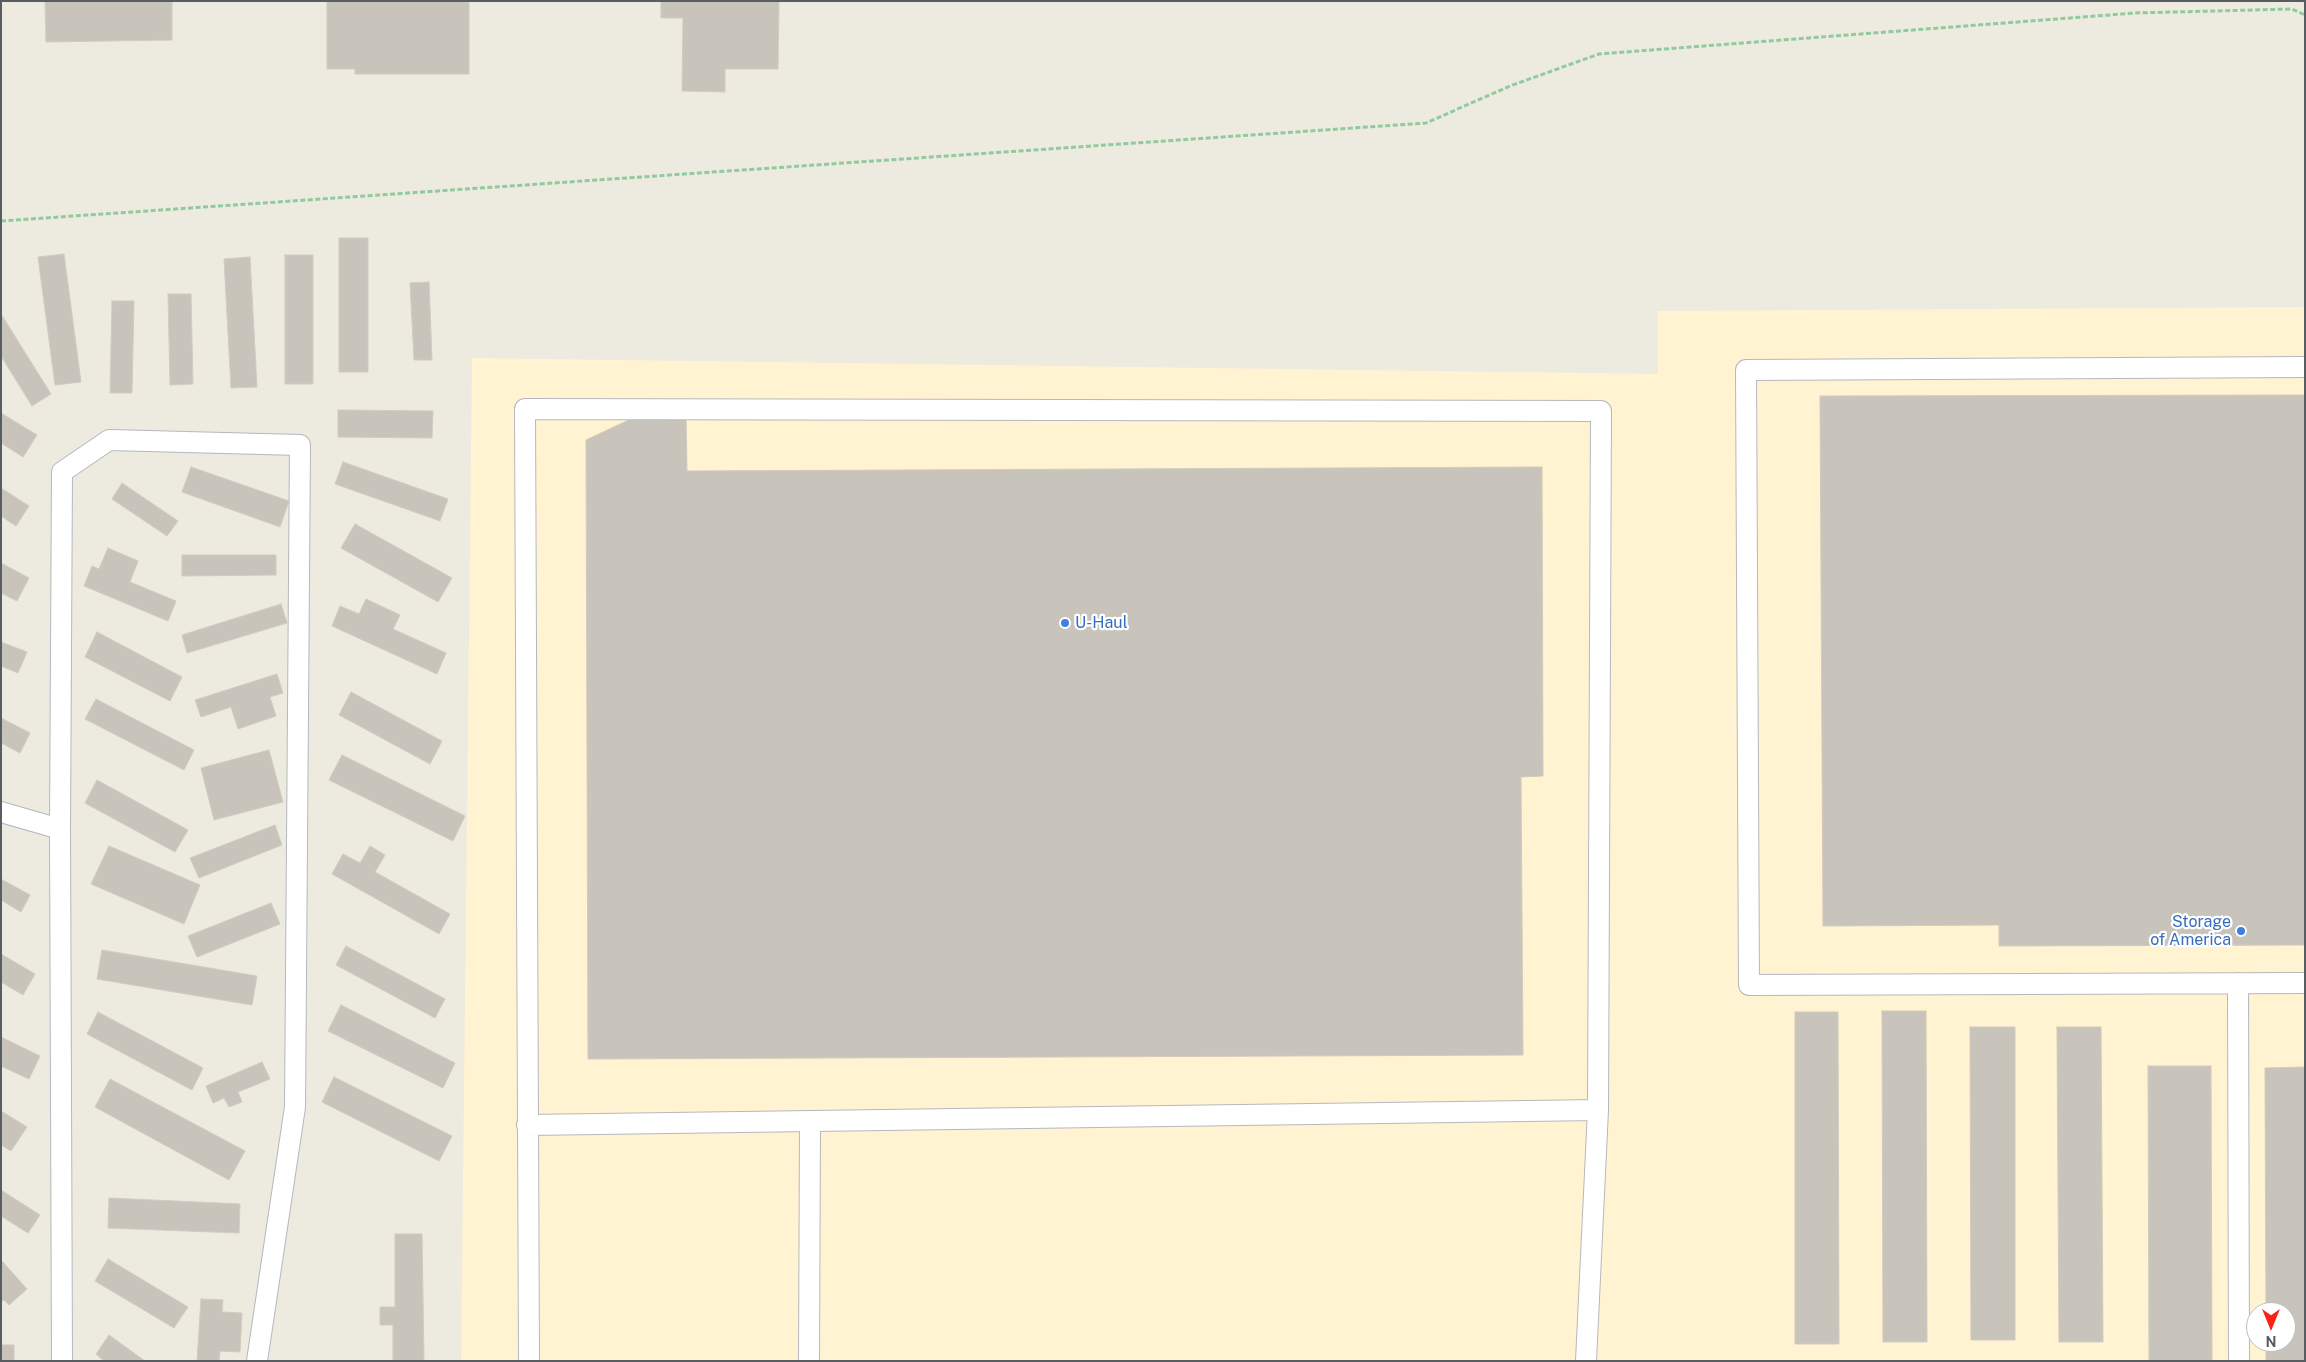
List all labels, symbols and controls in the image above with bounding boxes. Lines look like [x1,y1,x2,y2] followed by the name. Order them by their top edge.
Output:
[1075,613,1128,633] place label: U-Haul
[1059,617,1071,629] marker: U-Haul
[2150,912,2231,950] place label: Storage of America
[2235,925,2247,937] marker: Storage of America
[2246,1302,2296,1352] north arrow
[2266,1333,2276,1349] text: N

